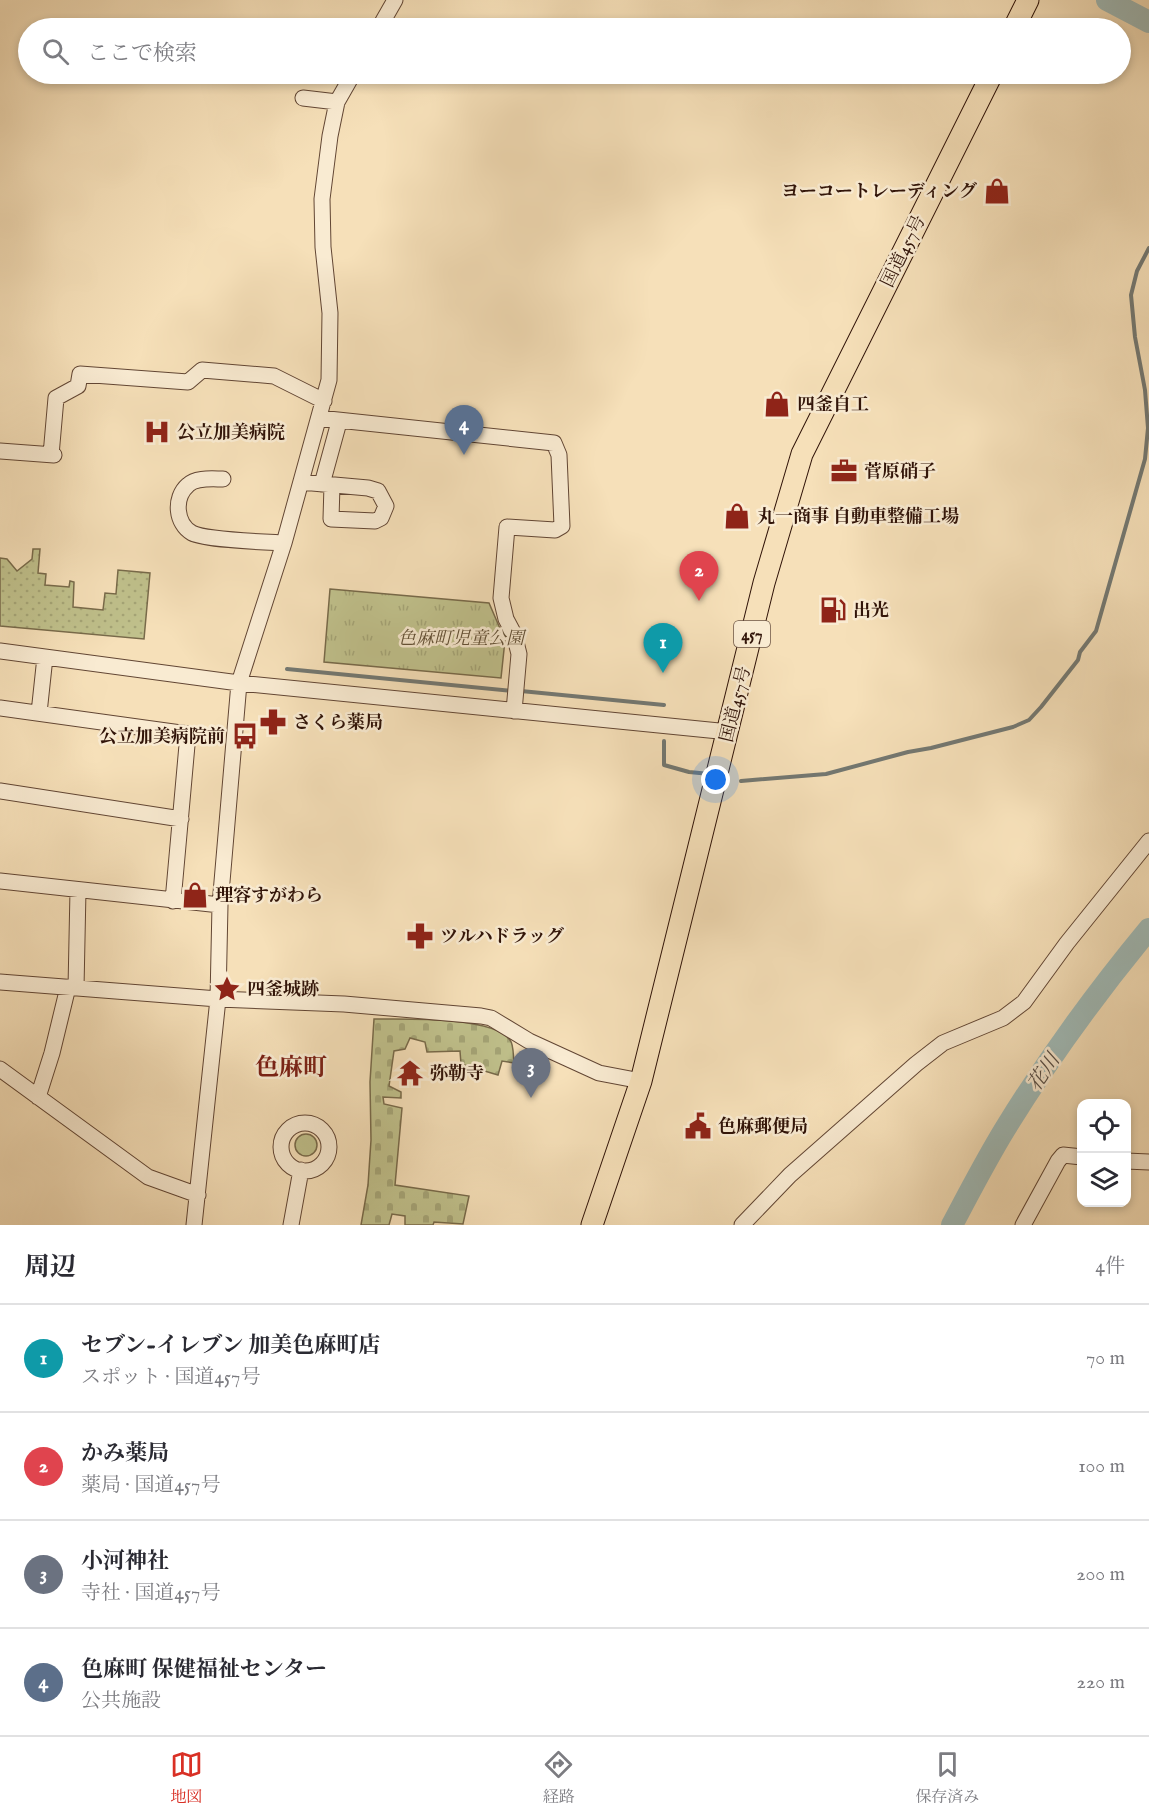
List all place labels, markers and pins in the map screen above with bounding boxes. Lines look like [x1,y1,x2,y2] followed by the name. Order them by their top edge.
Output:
[982,176,1012,206] shop icon: ヨーコートレーディング
[781,181,977,204] place label: ヨーコートレーディング
[762,389,792,419] shop icon: 四釜自工
[797,394,869,417] place label: 四釜自工
[444,406,484,455] pin: 4
[142,417,172,447] hospital icon: 公立加美病院
[177,422,285,445] place label: 公立加美病院
[829,456,859,486] office icon: 菅原硝子
[864,461,936,484] place label: 菅原硝子
[722,501,752,531] shop icon: 丸一商事 自動車整備工場
[757,506,959,529] place label: 丸一商事 自動車整備工場
[680,552,718,601] pin: 2
[818,595,848,625] fuel station icon: 出光
[853,600,889,623] place label: 出光
[644,624,682,673] pin: 1
[258,707,288,737] pharmacy icon: さくら薬局
[293,712,383,735] place label: さくら薬局
[230,721,260,751] bus stop icon: 公立加美病院前
[99,726,225,749] place label: 公立加美病院前
[180,880,210,910] shop icon: 理容すがわら
[215,885,323,908] place label: 理容すがわら
[405,921,435,951] pharmacy icon: ツルハドラッグ
[440,926,564,949] place label: ツルハドラッグ
[212,974,242,1004] place icon: 四釜城跡
[247,979,319,1002] place label: 四釜城跡
[512,1048,550,1098] pin: 3
[395,1058,425,1088] temple icon: 弥勒寺
[430,1063,484,1086] place label: 弥勒寺
[683,1111,713,1141] public building icon: 色麻郵便局
[718,1116,808,1139] place label: 色麻郵便局

